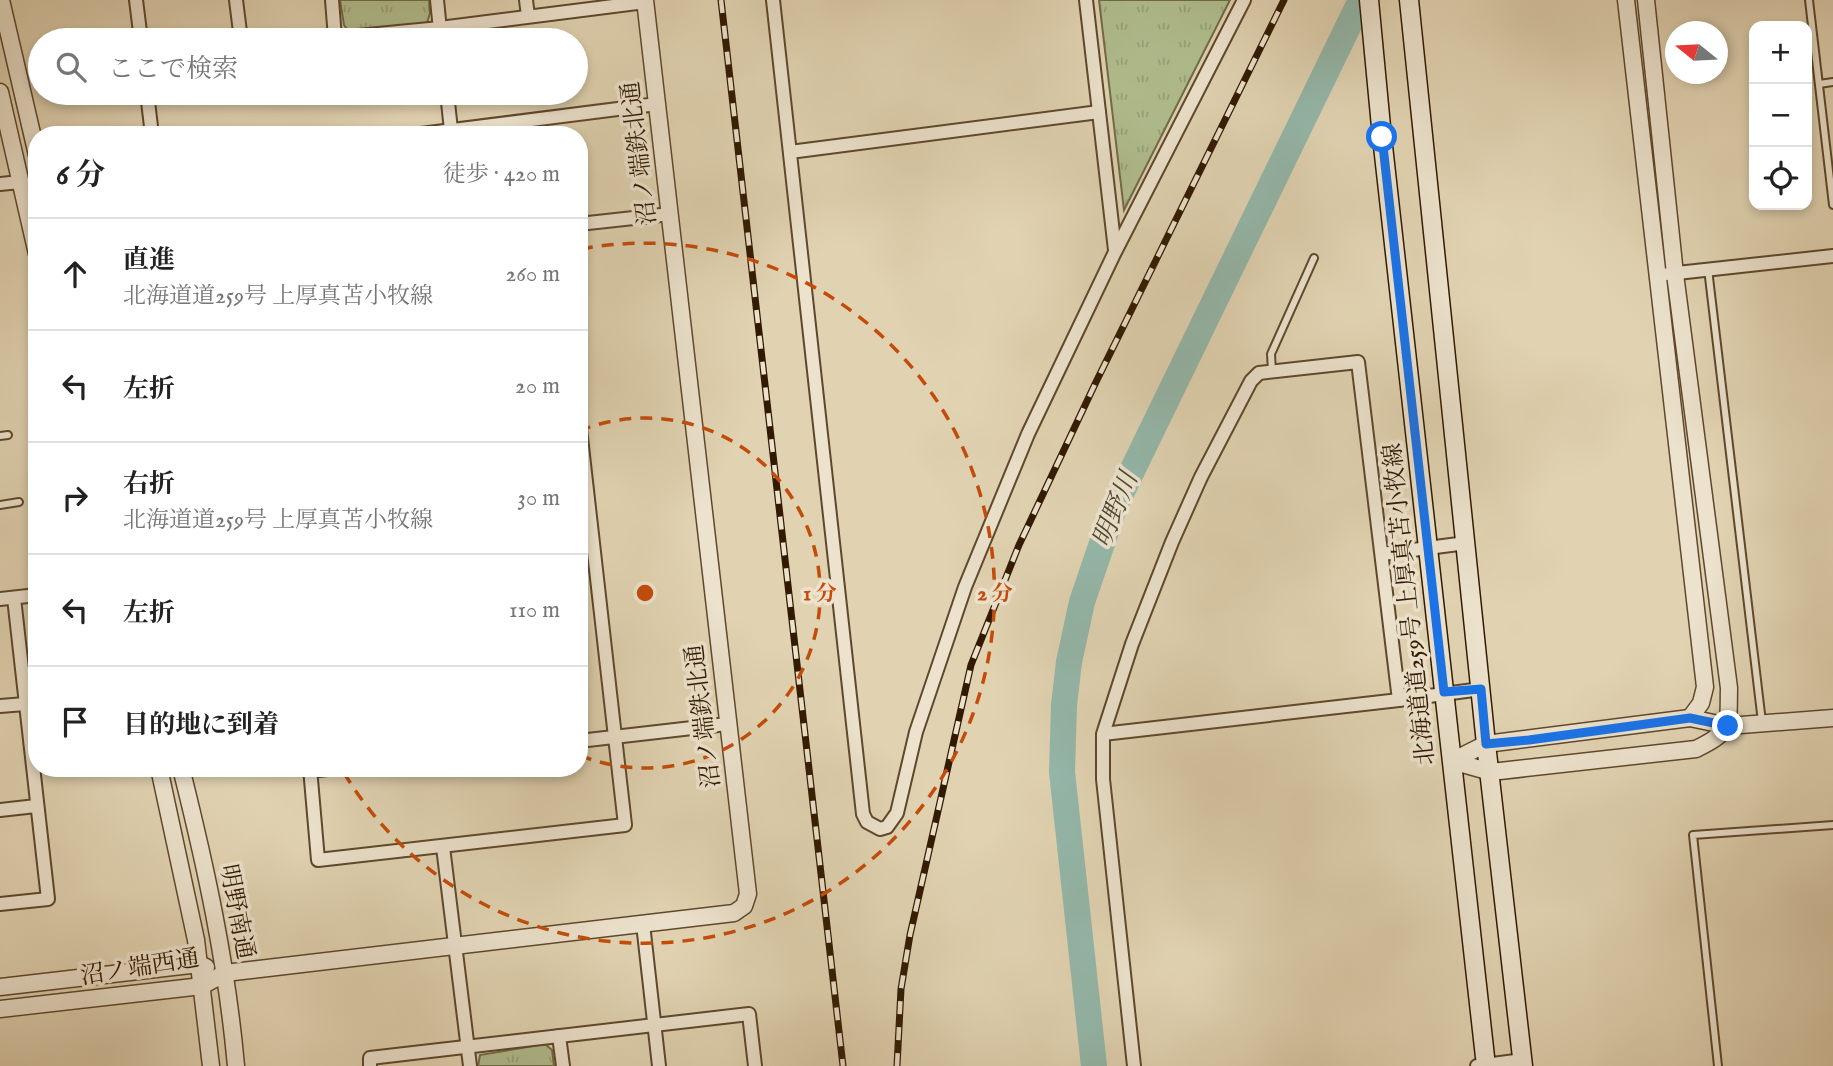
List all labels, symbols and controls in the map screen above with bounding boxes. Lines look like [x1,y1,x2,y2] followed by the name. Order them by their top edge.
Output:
[1665,21,1728,84] north arrow
[1749,21,1812,210] map controls
[1749,21,1812,84] button: +
[28,28,588,105] search box
[52,48,90,86] icon: search
[108,53,238,86] text: ここで検索
[616,80,664,226] street label: 沼ノ端鉄北通
[1749,84,1812,147] button: −
[1366,121,1397,152] route start
[1749,147,1812,210] button: locate
[56,157,105,195] text: 6 分
[443,160,560,189] text: 徒歩 · 420 m
[123,244,175,277] text: 直進
[56,255,94,293] icon: ahead
[505,260,560,289] text: 260 m
[123,282,433,311] text: 北海道道259号 上厚真苫小牧線
[56,367,94,405] icon: left
[515,372,560,401] text: 20 m
[123,373,175,406] text: 左折
[1378,441,1442,767] street label: 北海道道259号 上厚真苫小牧線
[1086,465,1147,552] water label: 明野川
[123,468,175,501] text: 右折
[56,479,94,517] icon: right
[517,484,560,513] text: 30 m
[123,506,433,535] text: 北海道道259号 上厚真苫小牧線
[633,581,657,605] centre of rings
[803,581,837,608] text: 1 分
[977,581,1013,608] text: 2 分
[56,591,94,629] icon: left
[509,596,560,625] text: 110 m
[123,597,175,630] text: 左折
[680,643,728,789] street label: 沼ノ端鉄北通
[56,703,94,741] icon: arrive
[123,709,279,742] text: 目的地に到着
[1712,710,1743,741] route end
[212,862,260,962] street label: 明野南通
[78,943,202,993] street label: 沼ノ端西通

